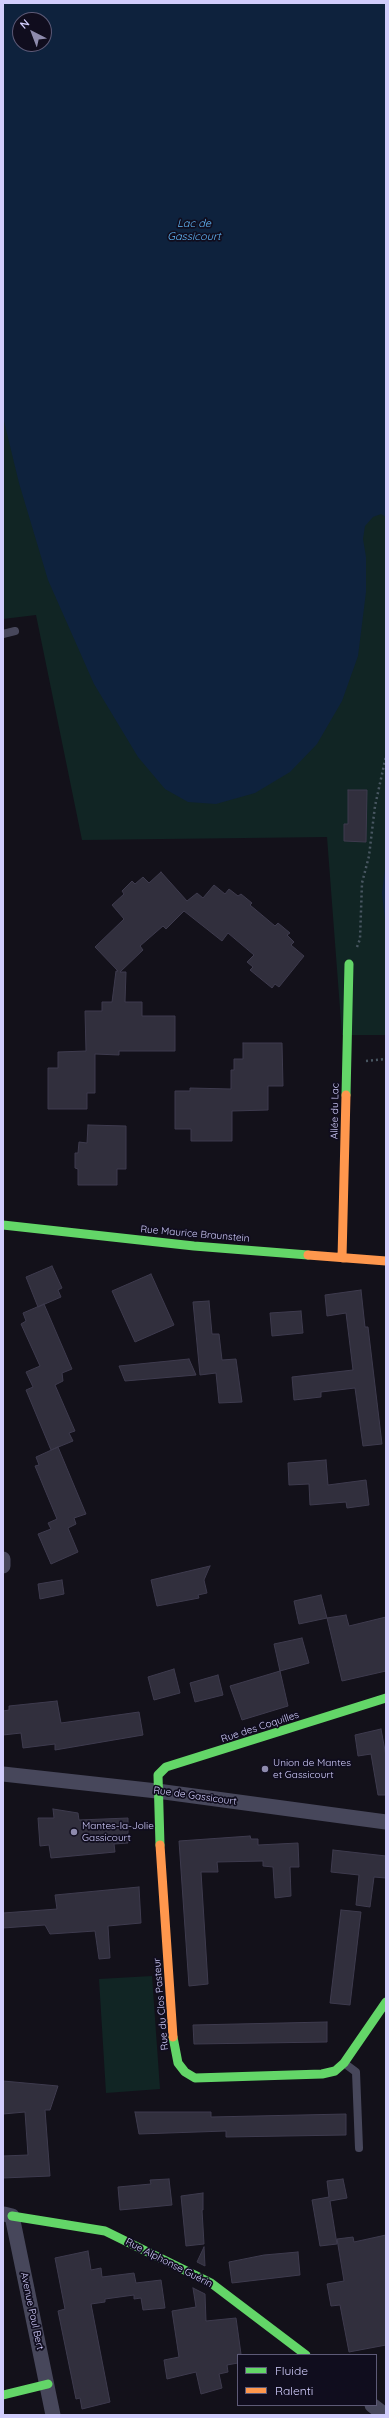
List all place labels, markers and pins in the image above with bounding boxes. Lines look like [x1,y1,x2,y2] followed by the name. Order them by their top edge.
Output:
[273,1757,351,1780] place label: Union de Mantes et Gassicourt
[260,1764,270,1774] marker: Union de Mantes et Gassicourt
[82,1820,154,1844] place label: Mantes-la-Jolie Gassicourt
[69,1827,79,1837] marker: Mantes-la-Jolie Gassicourt

